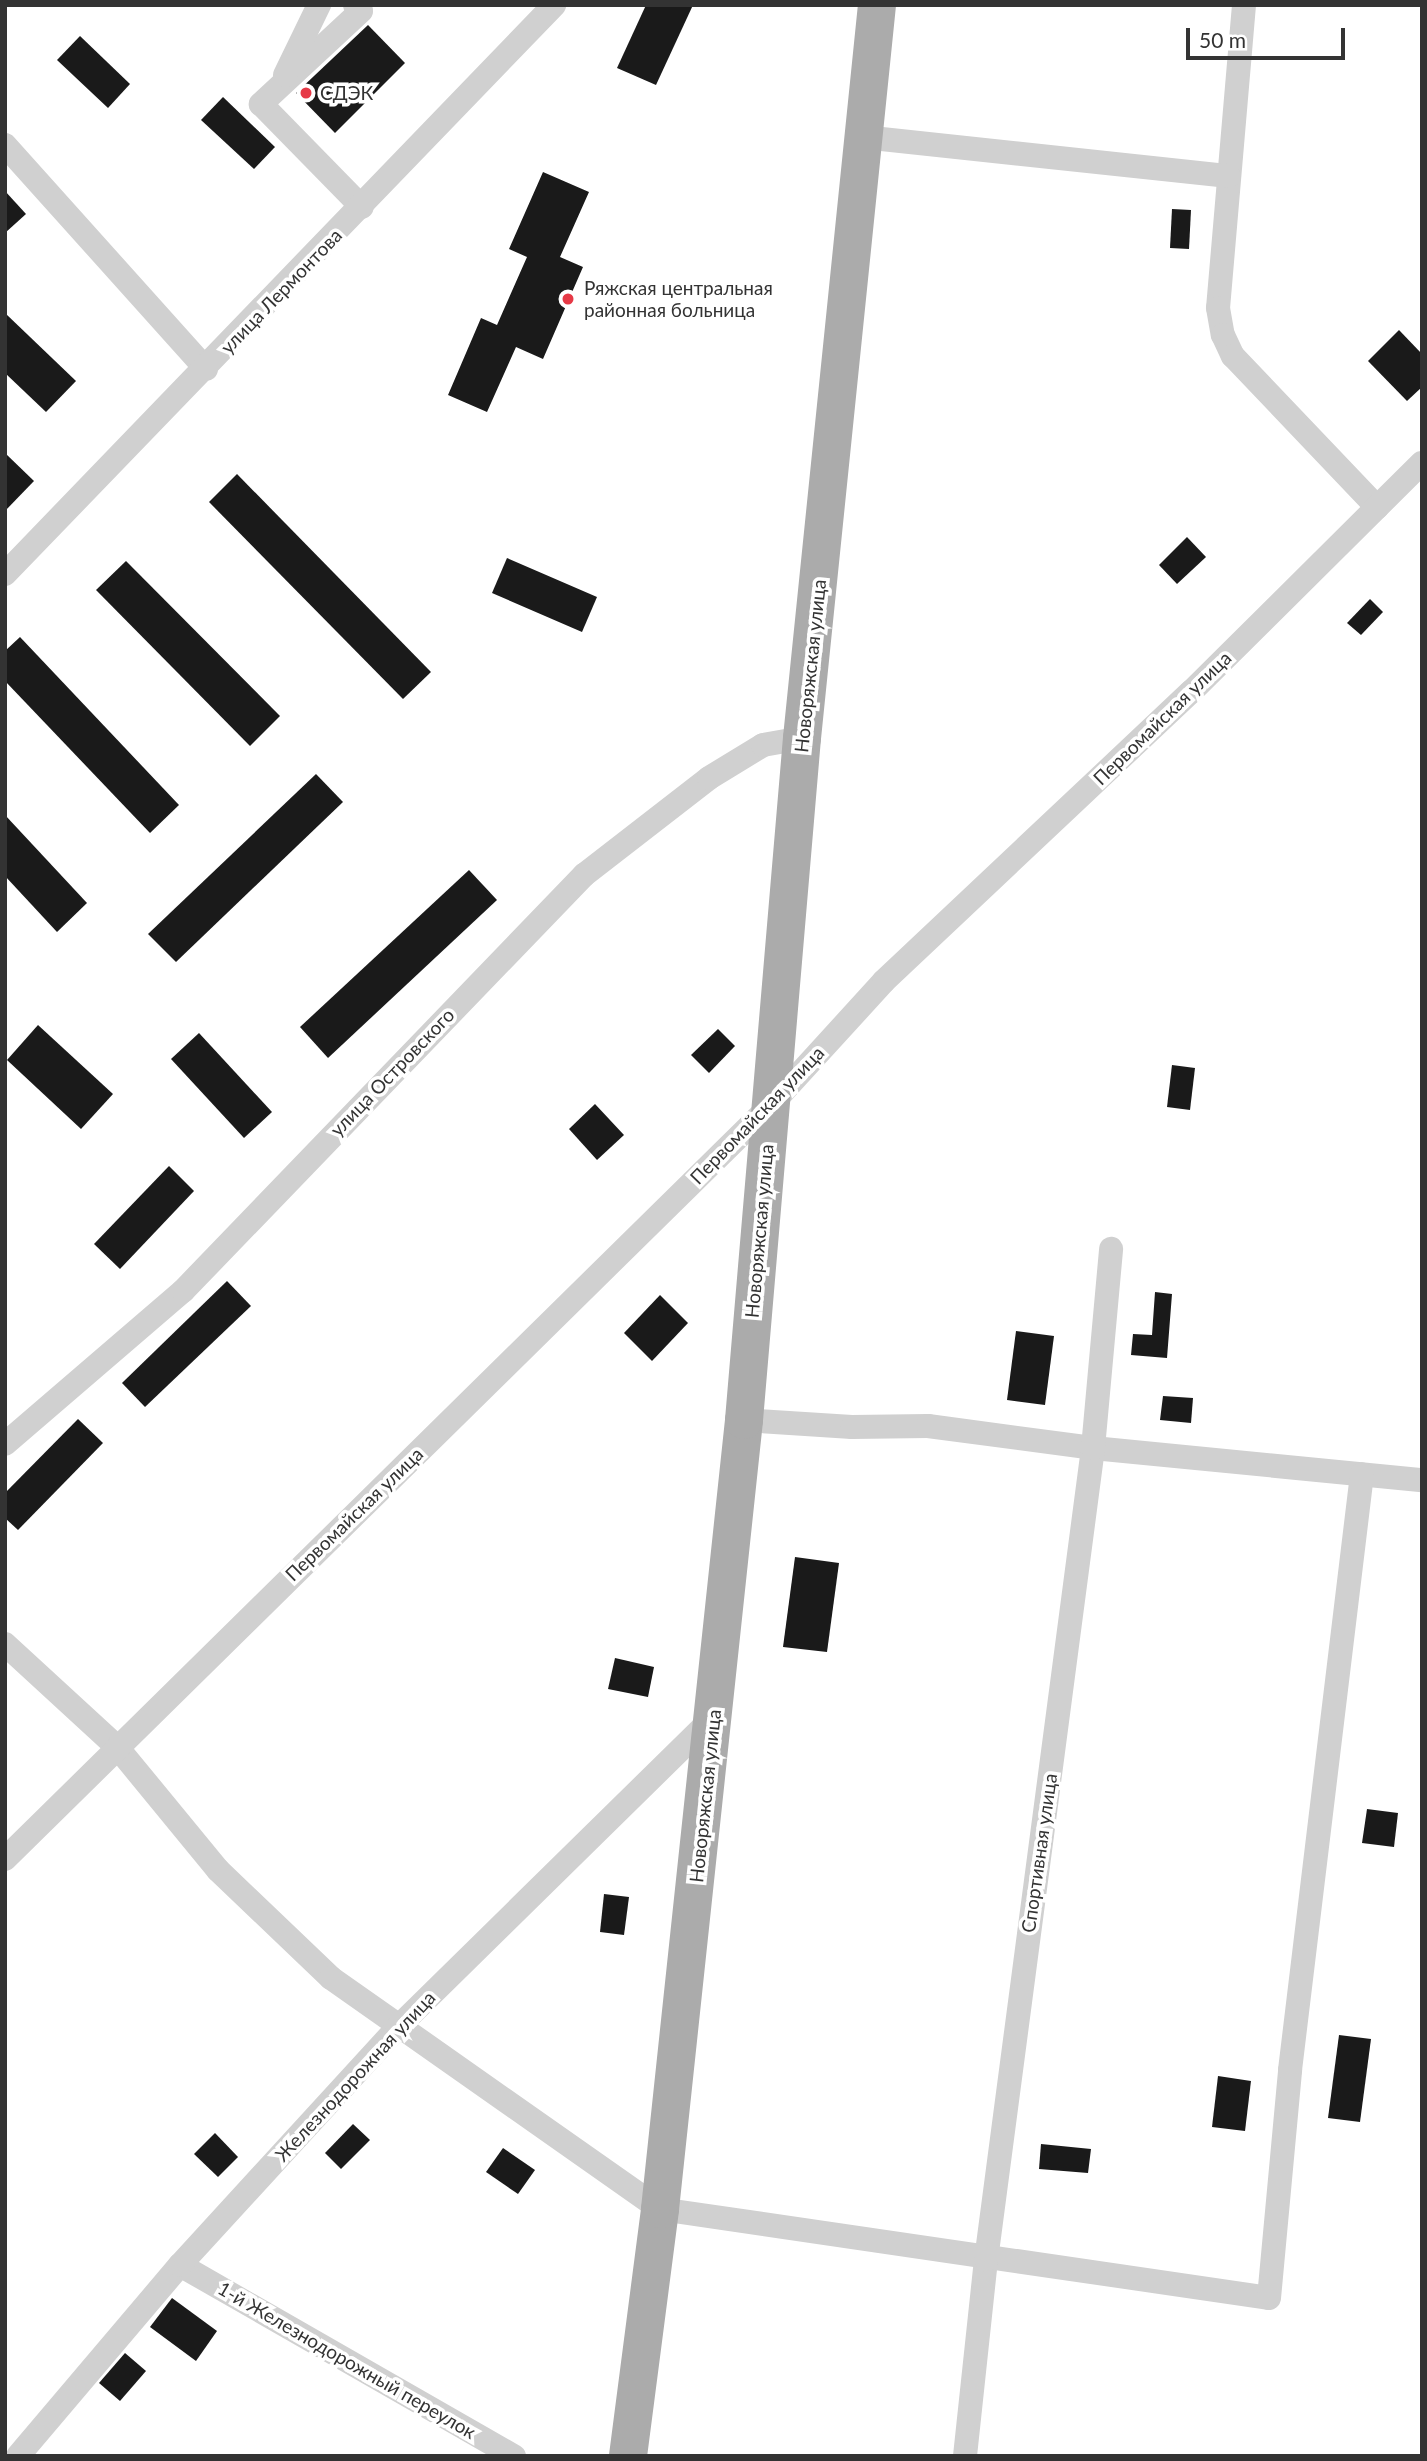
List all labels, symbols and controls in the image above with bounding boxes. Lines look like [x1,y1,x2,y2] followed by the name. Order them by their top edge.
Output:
[1189,14,1348,58] scale bar
[1199,27,1246,52] text: 50 m
[320,82,373,104] place label: СДЭК
[298,85,314,101] marker: СДЭК
[216,224,346,358] street label: улица Лермонтова
[584,277,773,321] place label: Ряжская центральная районная больница
[558,289,578,309] marker: Ряжская центральная районная больница
[790,578,830,754] street label: Новоряжская улица
[1088,646,1236,790] street label: Первомайская улица
[325,1003,459,1141] street label: улица Островского
[685,1041,829,1189] street label: Первомайская улица
[740,1143,778,1319] street label: Новоряжская улица
[280,1442,428,1586] street label: Первомайская улица
[685,1708,725,1884] street label: Новоряжская улица
[1017,1772,1061,1934] street label: Спортивная улица
[270,1986,440,2166] street label: Железнодорожная улица
[214,2277,480,2443] street label: 1-й Железнодорожный переулок

